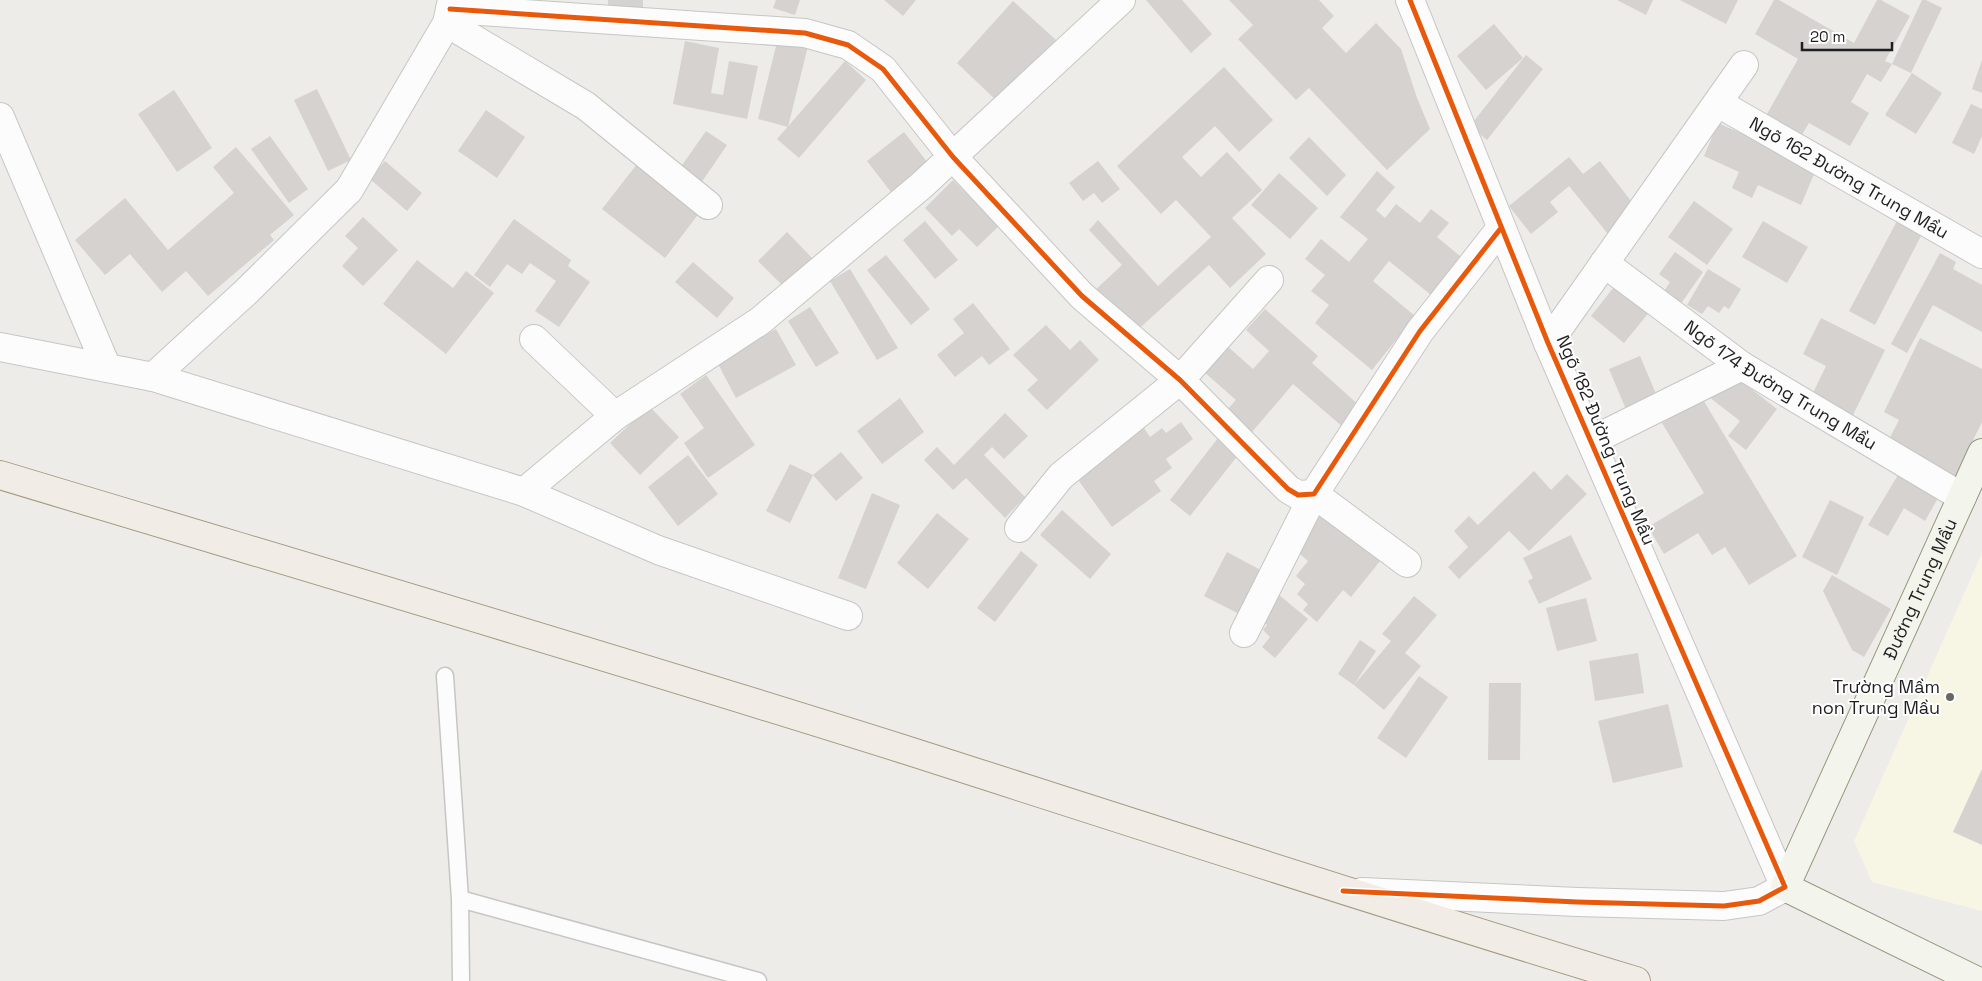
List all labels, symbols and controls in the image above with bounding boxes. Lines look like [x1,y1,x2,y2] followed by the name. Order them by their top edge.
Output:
[1802,20,1892,52] scale bar
[1810,27,1845,46] text: 20 m
[1746,111,1953,244] street label: Ngõ 162 Đường Trung Mầu
[1680,315,1881,455] street label: Ngõ 174 Đường Trung Mầu
[1552,331,1661,548] street label: Ngõ 182 Đường Trung Mầu
[1878,515,1962,663] street label: Đường Trung Mầu
[1812,675,1940,719] place label: Trường Mầm non Trung Mầu
[1944,691,1956,703] marker: Trường Mầm non Trung Mầu

